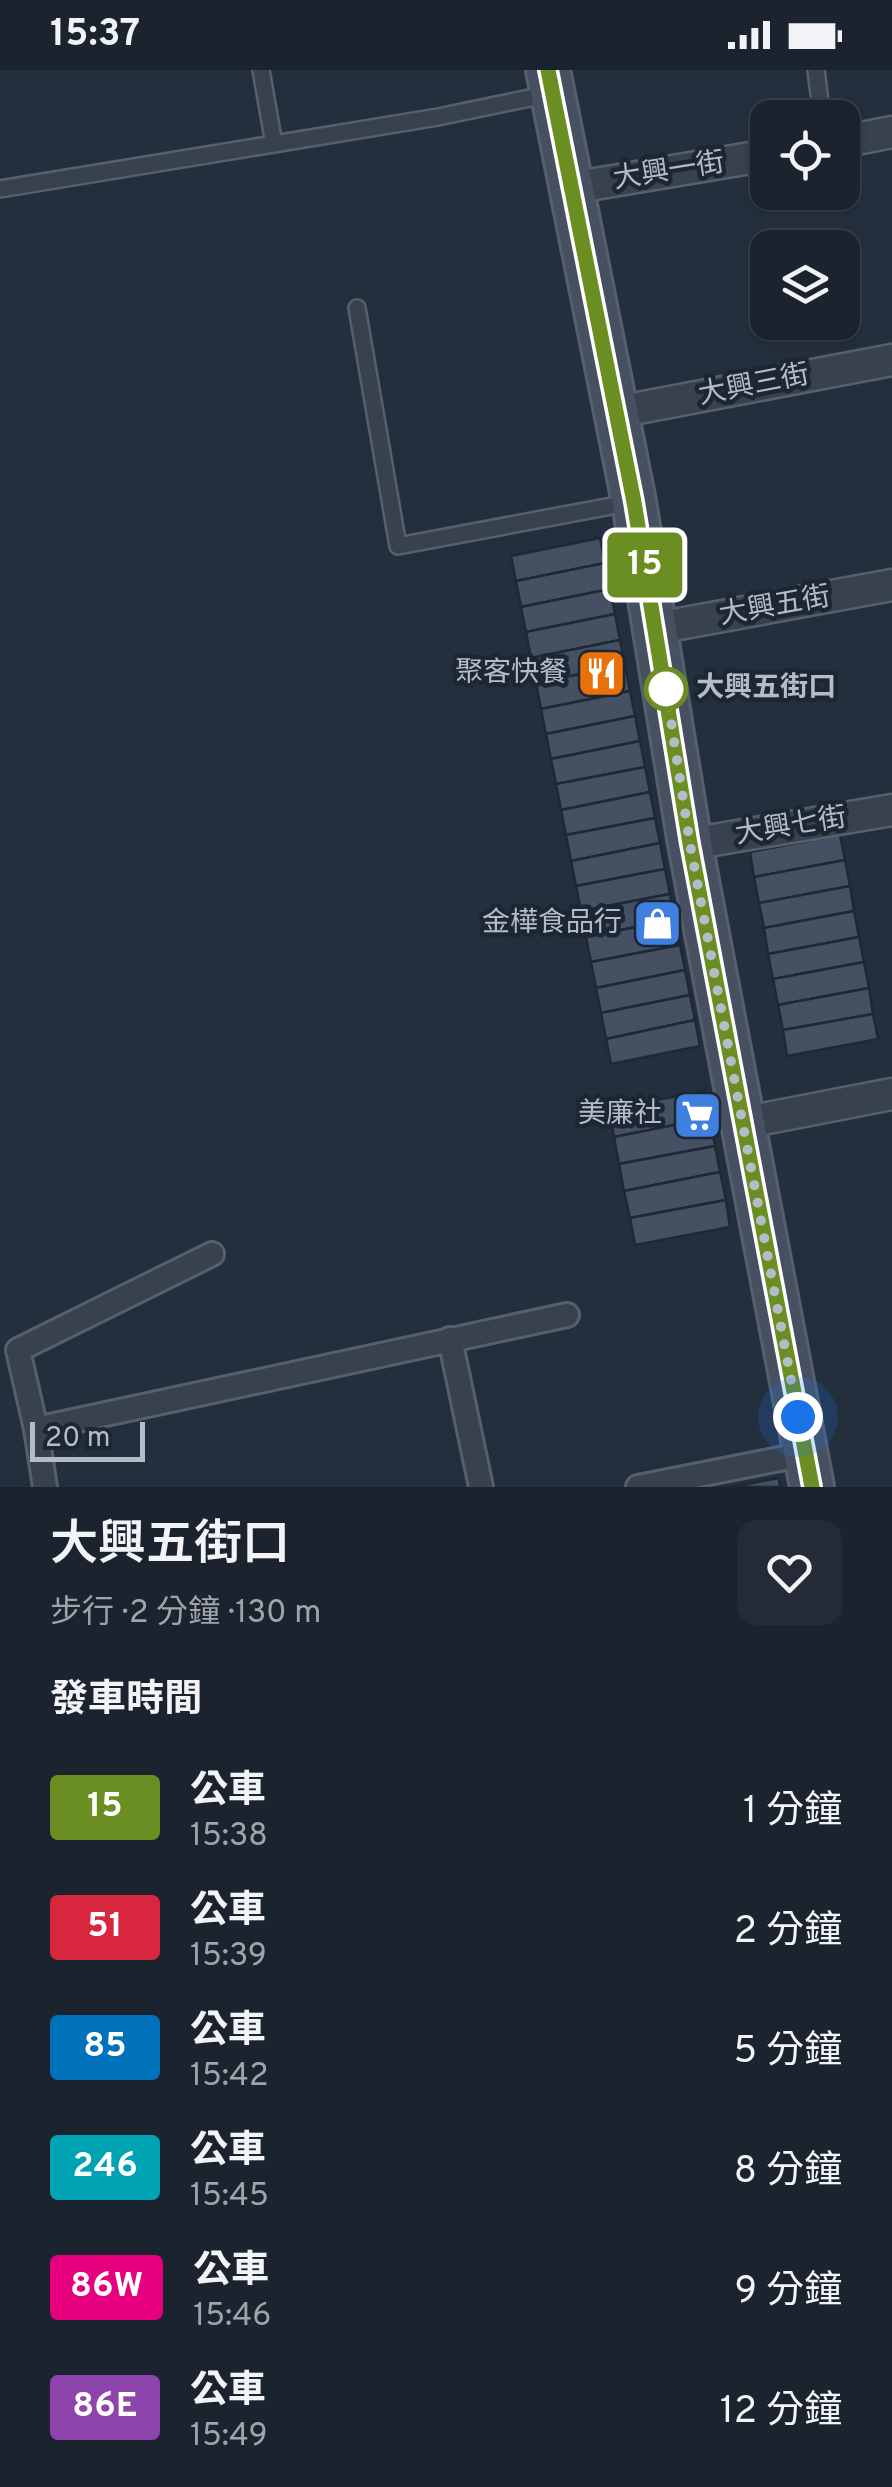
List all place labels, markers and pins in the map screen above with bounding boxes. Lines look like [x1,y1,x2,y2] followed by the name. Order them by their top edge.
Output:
[576,648,628,700] restaurant icon: 聚客快餐
[455,656,567,692] place label: 聚客快餐
[645,668,687,710] marker: 大興五街口
[696,671,836,707] place label: 大興五街口
[631,898,683,950] shop icon: 金樺食品行
[482,906,622,942] place label: 金樺食品行
[671,1089,723,1141] supermarket icon: 美廉社
[578,1097,662,1133] place label: 美廉社

